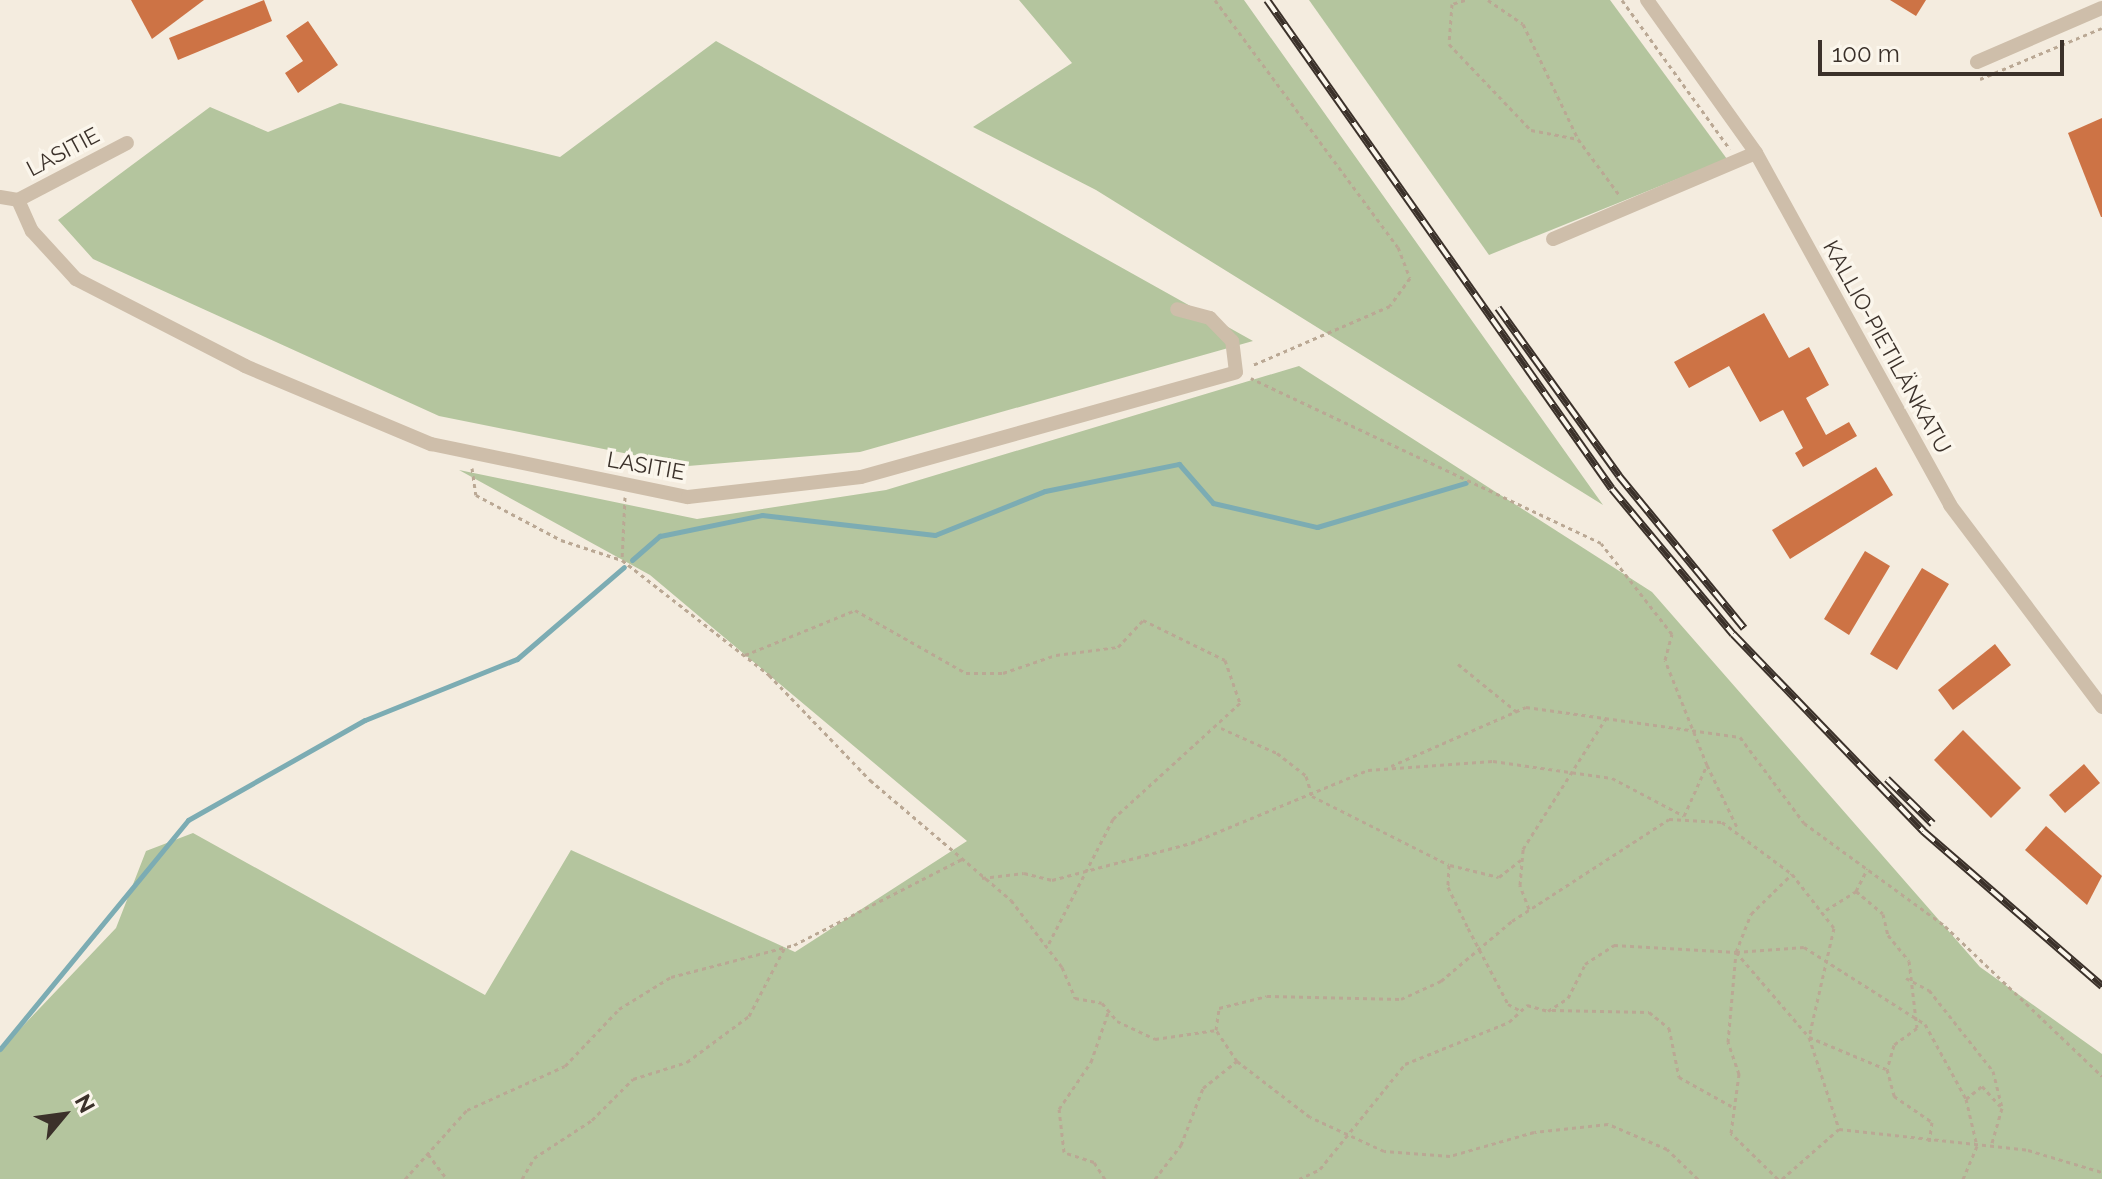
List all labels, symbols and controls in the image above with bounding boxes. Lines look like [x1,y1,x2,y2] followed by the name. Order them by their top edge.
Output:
[1822,24,2068,74] scale bar
[1832,39,1900,68] text: 100 m
[22,122,104,182] street label: LASITIE
[1817,236,1957,458] street label: KALLIO-PIETILÄNKATU
[605,446,687,486] street label: LASITIE
[24,1075,104,1155] north arrow
[70,1090,100,1117] text: N

